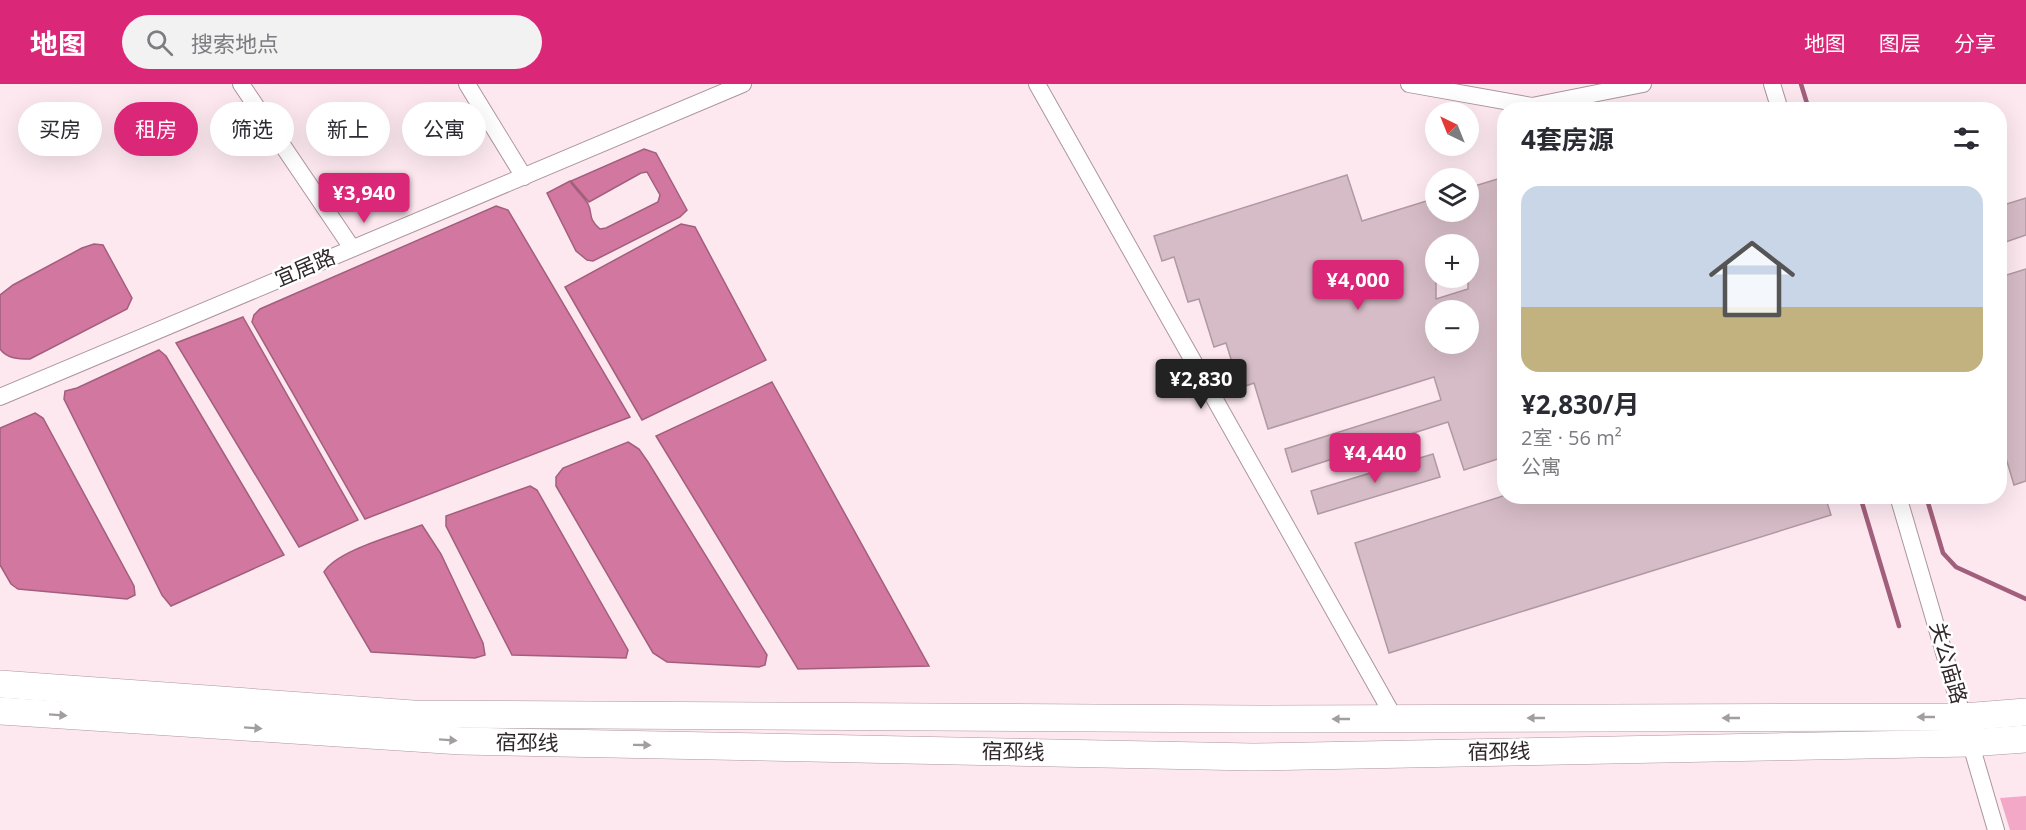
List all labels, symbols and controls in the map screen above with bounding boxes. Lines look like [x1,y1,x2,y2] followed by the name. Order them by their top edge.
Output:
[122,15,542,69] search box
[30,24,86,62] text: 地图
[143,26,176,59] icon: search
[191,28,279,58] text: 搜索地点
[1804,29,1846,57] text: 地图
[1879,29,1921,57] text: 图层
[1954,29,1996,57] text: 分享
[18,102,102,156] chip: 买房
[114,102,198,156] chip: 租房
[210,102,294,156] chip: 筛选
[306,102,390,156] chip: 新上
[402,102,486,156] chip: 公寓
[1425,102,1479,156] north arrow
[1425,102,1479,354] map controls
[1521,121,1614,157] text: 4套房源
[1950,122,1983,155] icon: filters
[1425,168,1479,222] button: layers
[315,173,413,224] pin: ¥3,940
[333,179,395,206] text: ¥3,940
[1698,225,1806,333] icon: home
[1425,234,1479,288] button: +
[270,242,339,292] street label: 宜居路
[1309,260,1407,311] pin: ¥4,000
[1327,266,1389,293] text: ¥4,000
[1425,300,1479,354] button: −
[1152,359,1250,410] pin: ¥2,830
[1170,365,1232,392] text: ¥2,830
[1521,386,1640,422] text: ¥2,830/月
[1521,424,1622,451] text: 2室 · 56 m²
[1326,433,1424,484] pin: ¥4,440
[1344,439,1406,466] text: ¥4,440
[1521,453,1561,480] text: 公寓
[1924,618,1974,707] street label: 关公庙路
[49,710,68,719] one-way arrow
[1916,712,1935,722] one-way arrow
[1526,713,1545,723] one-way arrow
[1721,713,1740,723] one-way arrow
[1331,714,1350,724] one-way arrow
[243,723,262,732] one-way arrow
[495,727,559,757] street label: 宿邳线
[438,736,457,745] one-way arrow
[981,736,1045,766] street label: 宿邳线
[1467,736,1531,766] street label: 宿邳线
[633,740,652,750] one-way arrow

